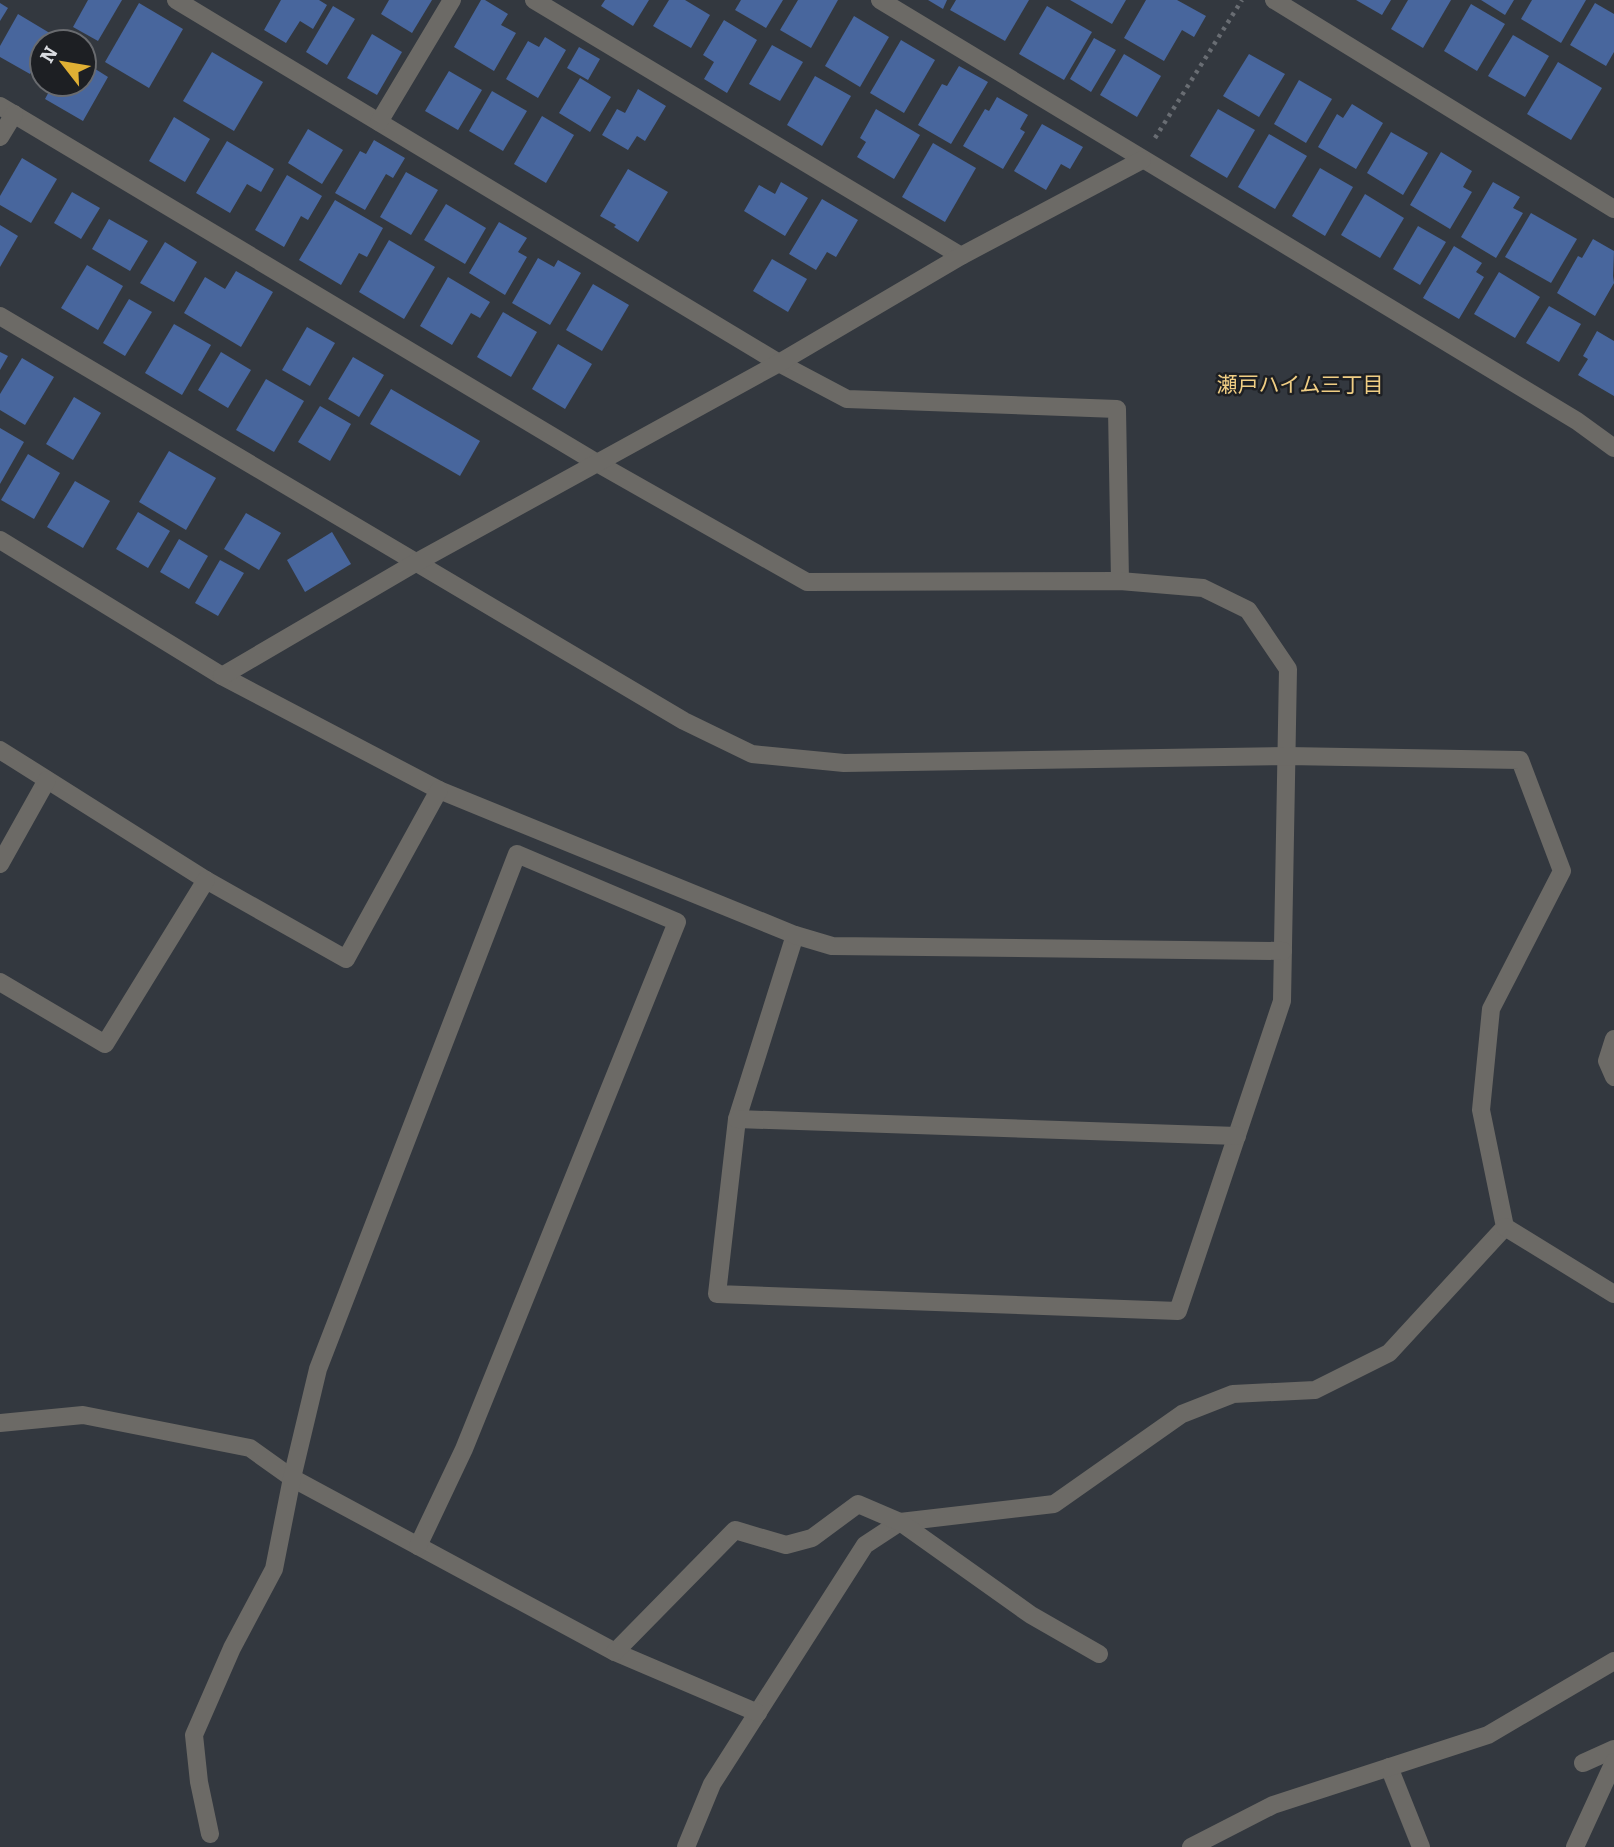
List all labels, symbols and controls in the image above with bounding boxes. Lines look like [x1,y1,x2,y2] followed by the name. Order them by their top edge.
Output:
[28,28,98,98] north arrow
[35,42,63,67] text: N
[1216,372,1384,398] district label: 瀬戸ハイム三丁目

